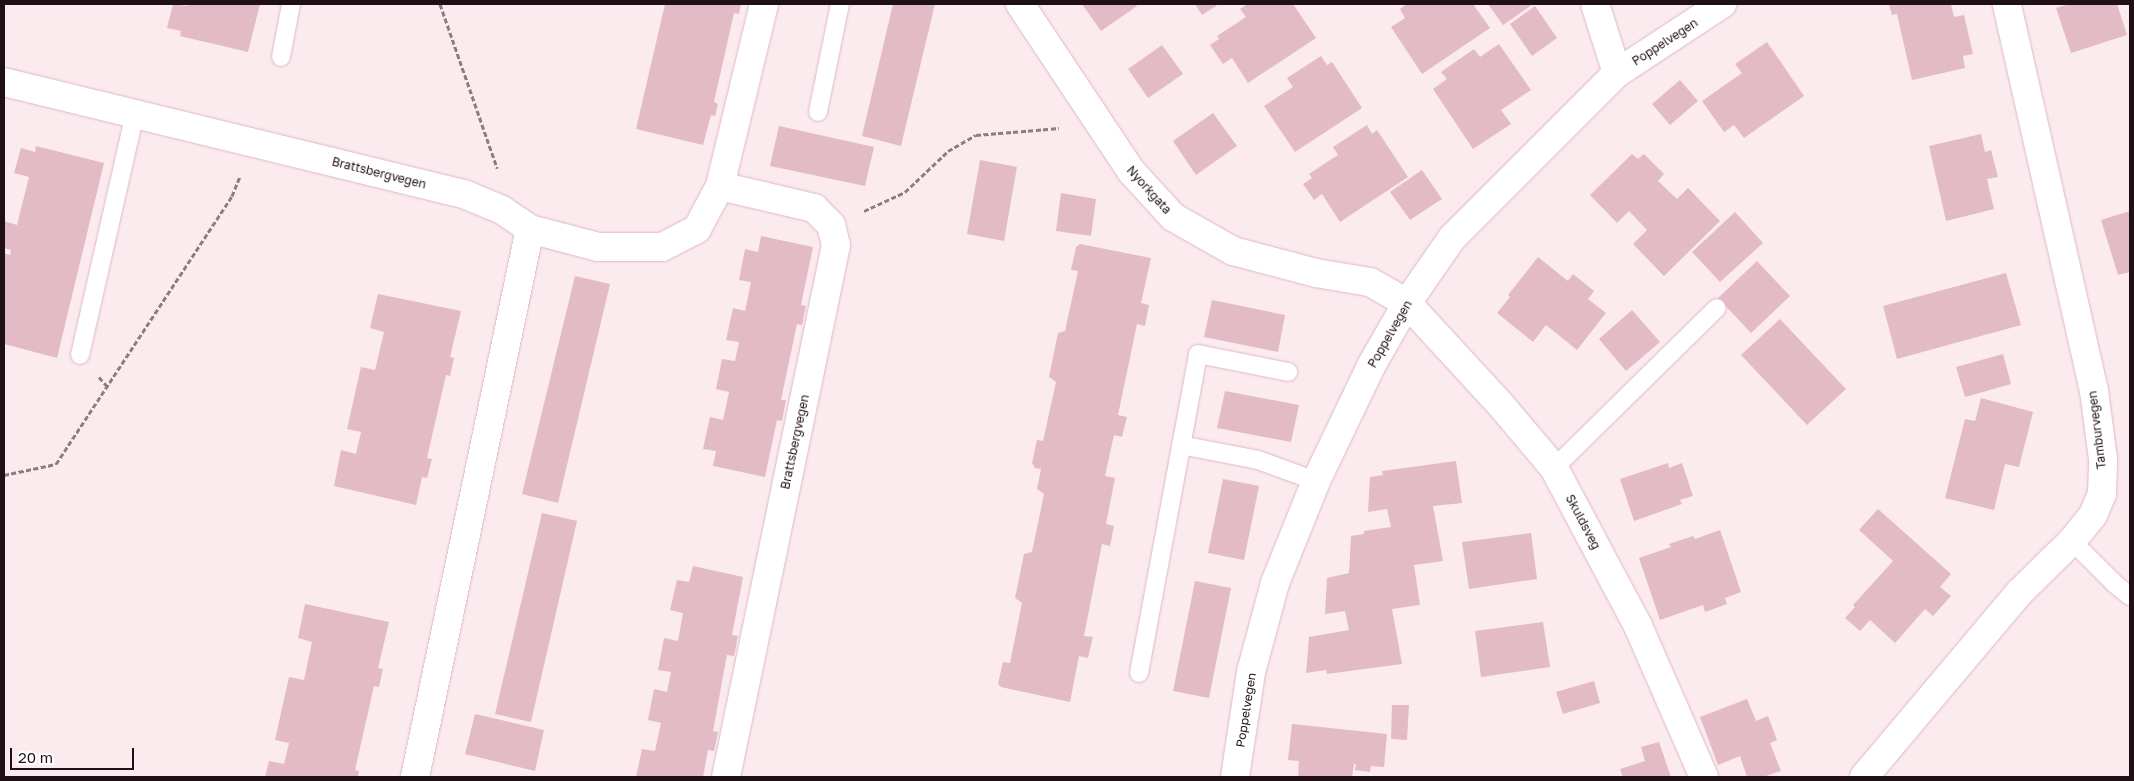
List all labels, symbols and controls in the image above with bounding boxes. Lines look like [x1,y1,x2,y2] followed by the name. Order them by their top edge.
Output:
[1629,15,1701,69] street label: Poppelvegen
[330,154,428,192] street label: Brattsbergvegen
[1124,163,1174,217] street label: Nyorkgata
[1365,298,1415,370] street label: Poppelvegen
[2085,390,2109,470] street label: Tamburvegen
[778,393,812,491] street label: Brattsbergvegen
[1563,492,1603,552] street label: Skuldsveg
[1233,672,1259,748] street label: Poppelvegen
[12,738,136,770] scale bar
[18,748,53,766] text: 20 m

